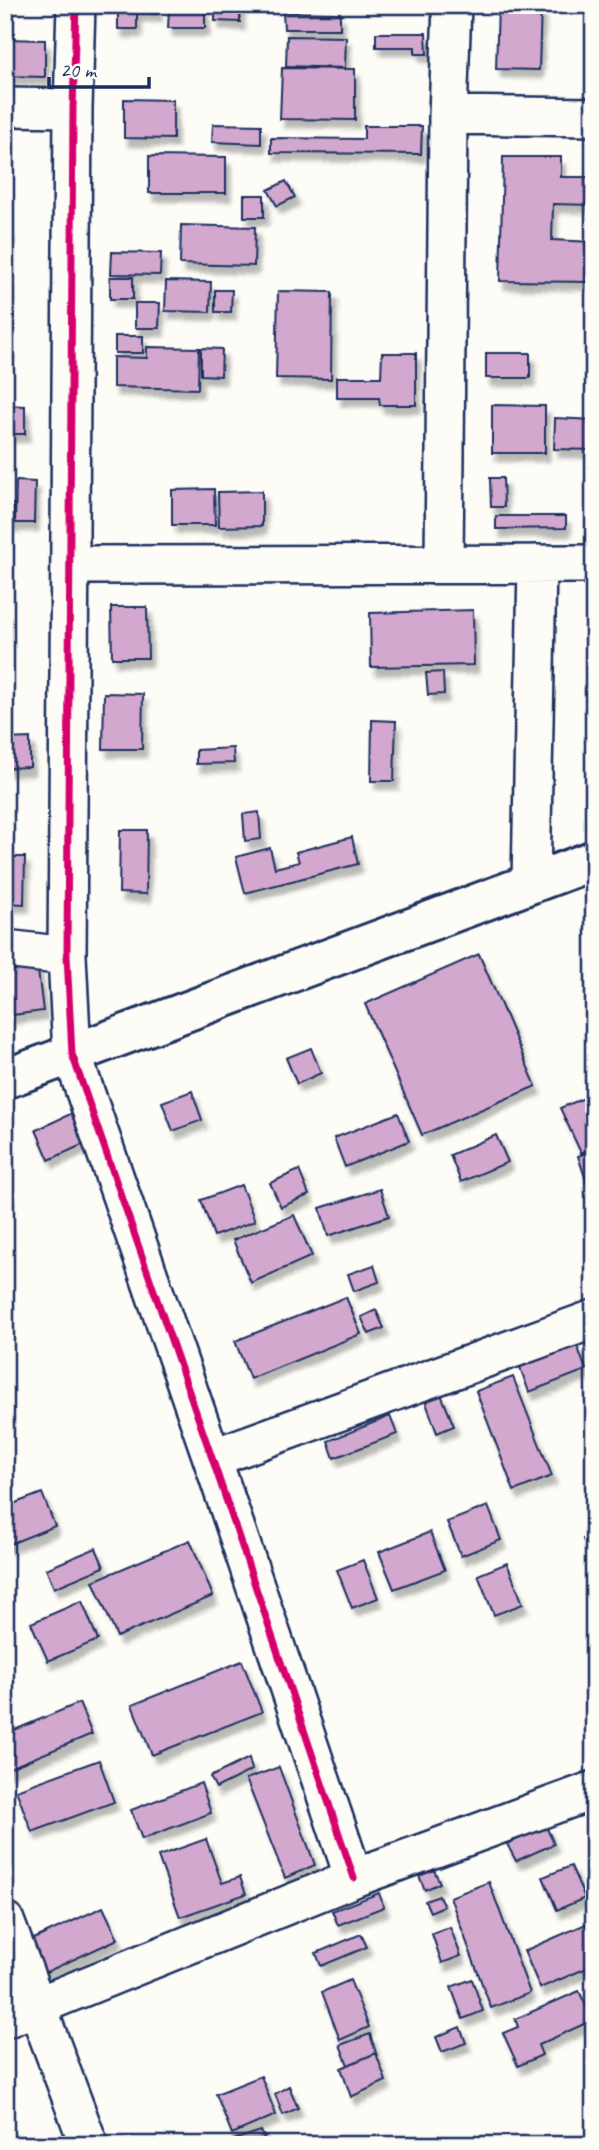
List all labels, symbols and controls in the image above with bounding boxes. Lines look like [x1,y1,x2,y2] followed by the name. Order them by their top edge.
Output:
[49,46,149,90] scale bar
[60,57,98,83] text: 20 m

